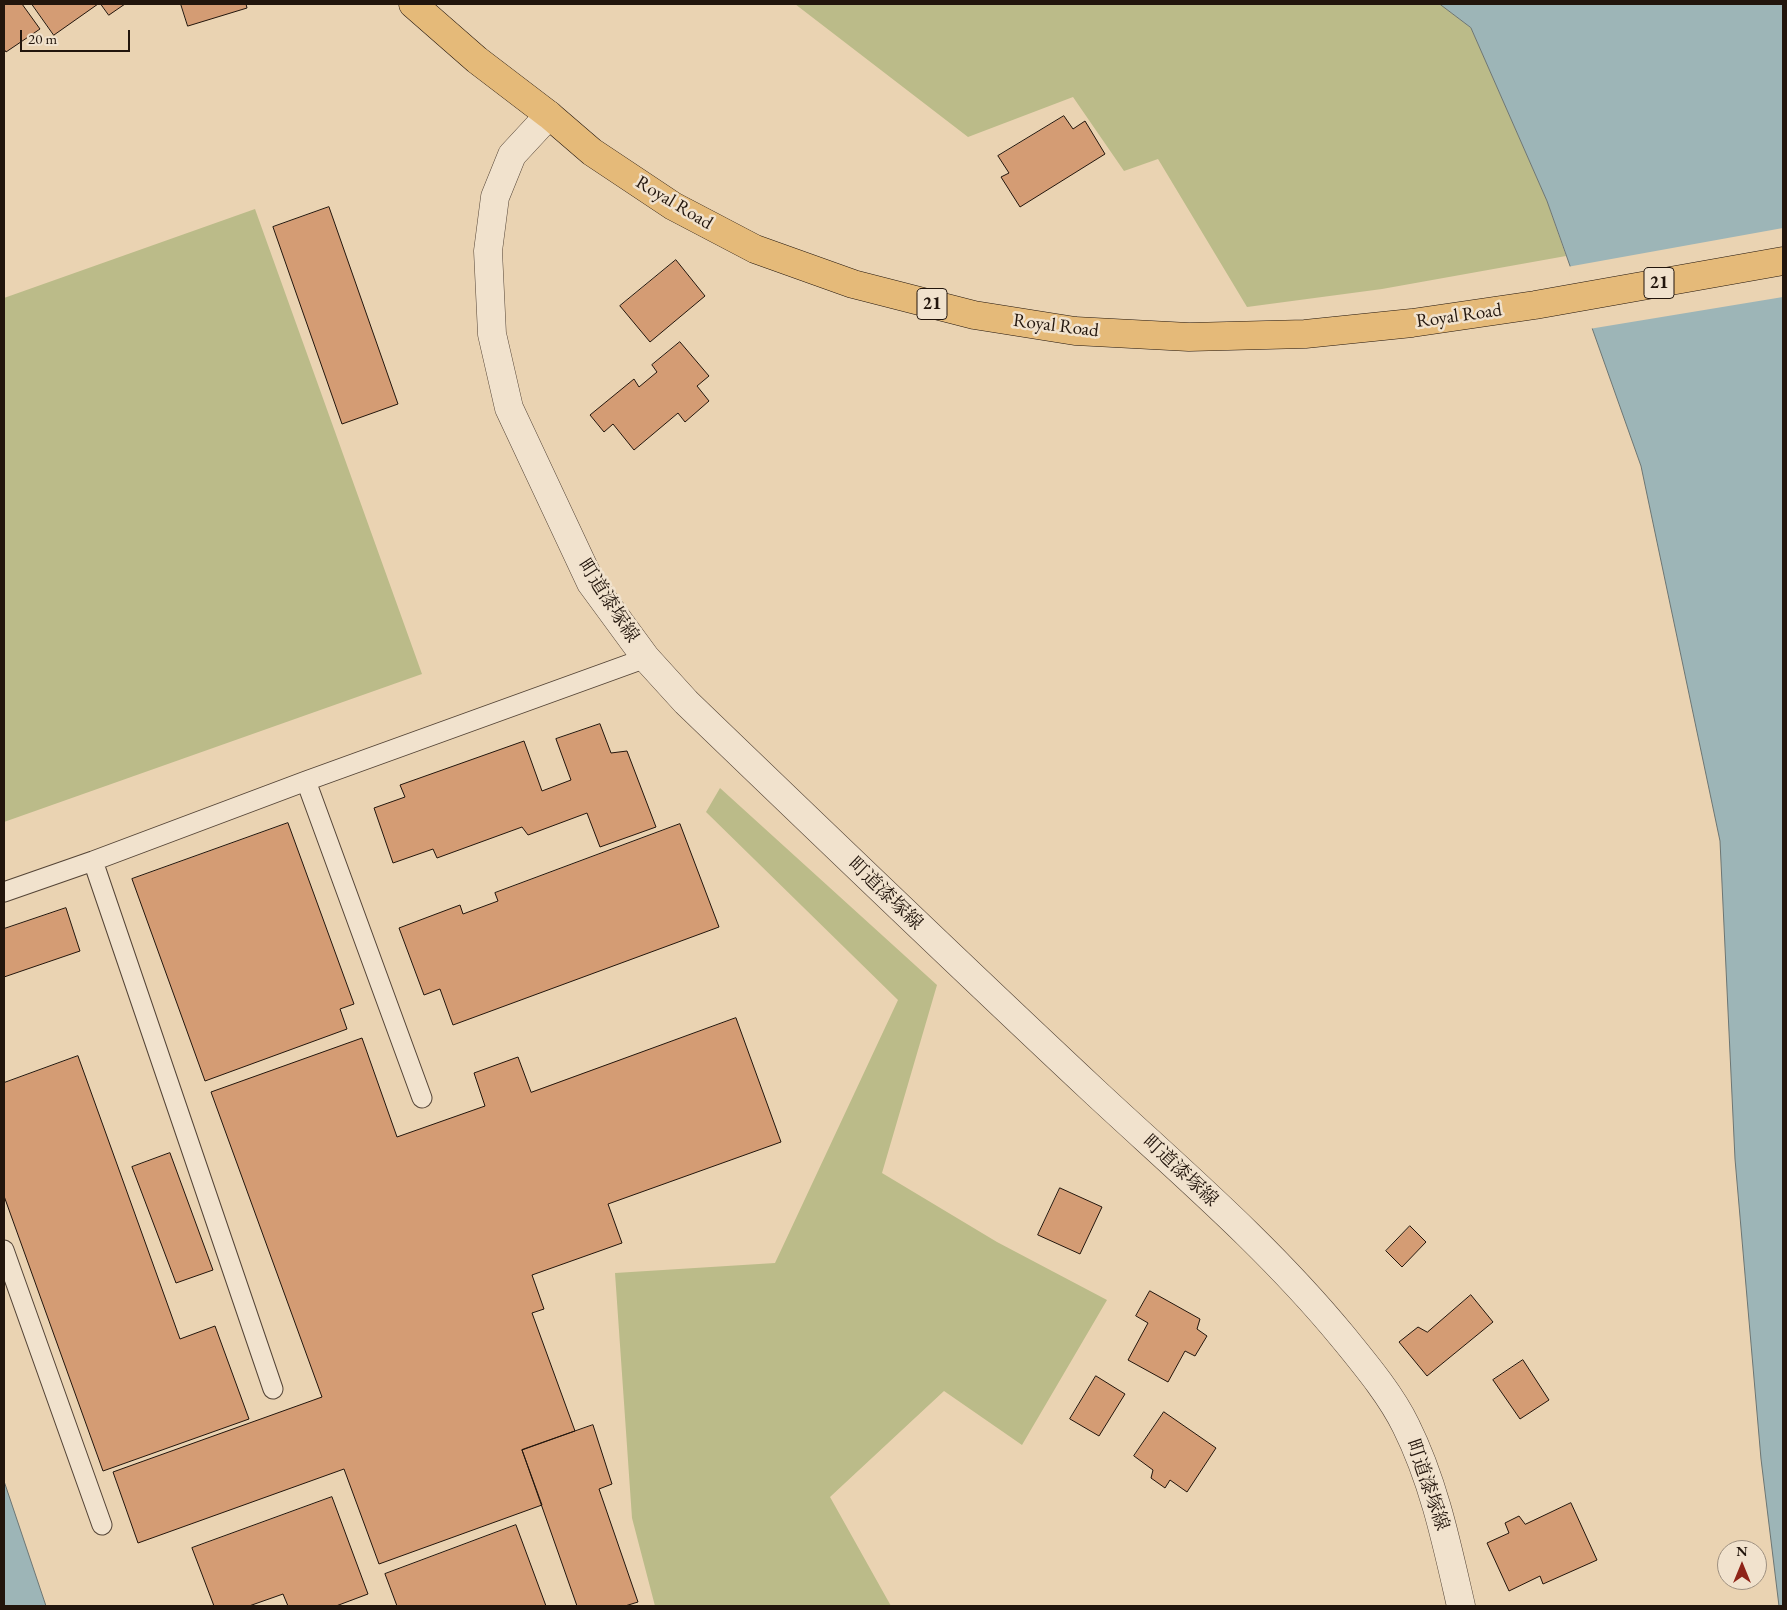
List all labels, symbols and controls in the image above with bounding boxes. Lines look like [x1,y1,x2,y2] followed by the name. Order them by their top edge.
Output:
[22,20,132,52] scale bar
[28,29,57,48] text: 20 m
[631,171,717,235] street label: Royal Road
[1644,268,1674,298] road number: 21
[917,288,947,320] road number: 21
[1415,299,1503,333] street label: Royal Road
[1012,309,1100,343] street label: Royal Road
[573,555,643,647] street label: 町道漆塚線
[843,853,927,935] street label: 町道漆塚線
[1137,1130,1223,1212] street label: 町道漆塚線
[1401,1436,1453,1534] street label: 町道漆塚線
[1717,1540,1767,1590] north arrow
[1736,1542,1748,1560] text: N

